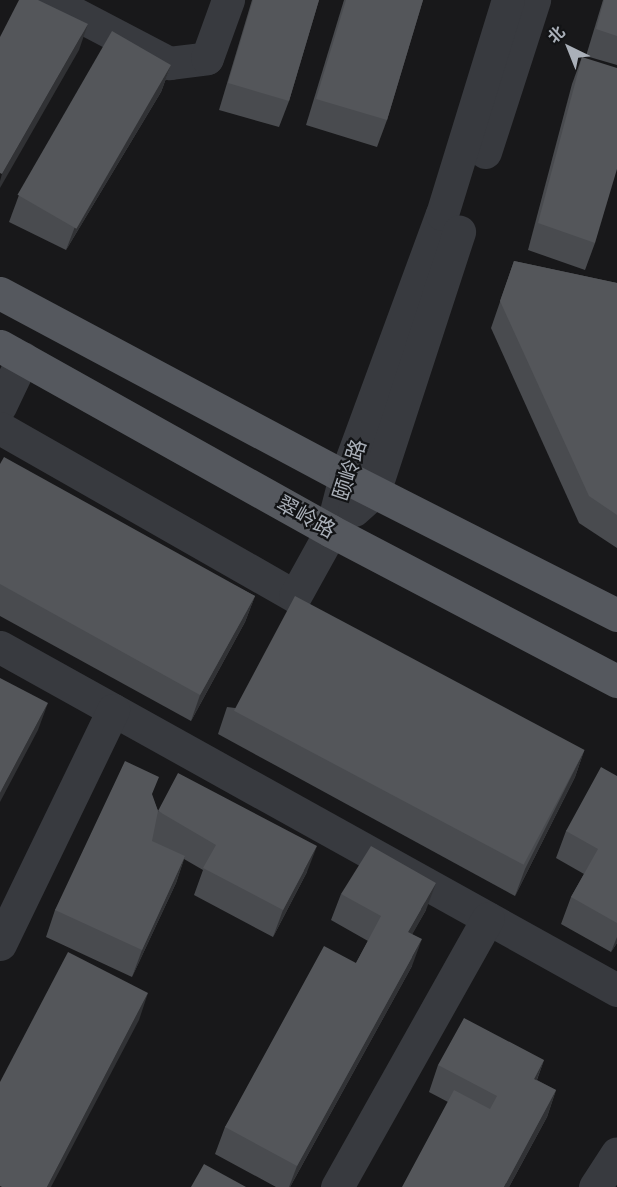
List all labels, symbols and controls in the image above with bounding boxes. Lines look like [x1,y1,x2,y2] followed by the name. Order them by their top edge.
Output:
[539,18,599,78] north arrow
[544,22,569,47] text: 北
[328,436,372,504] street label: 颐岭路
[272,491,340,543] street label: 翠岭路

